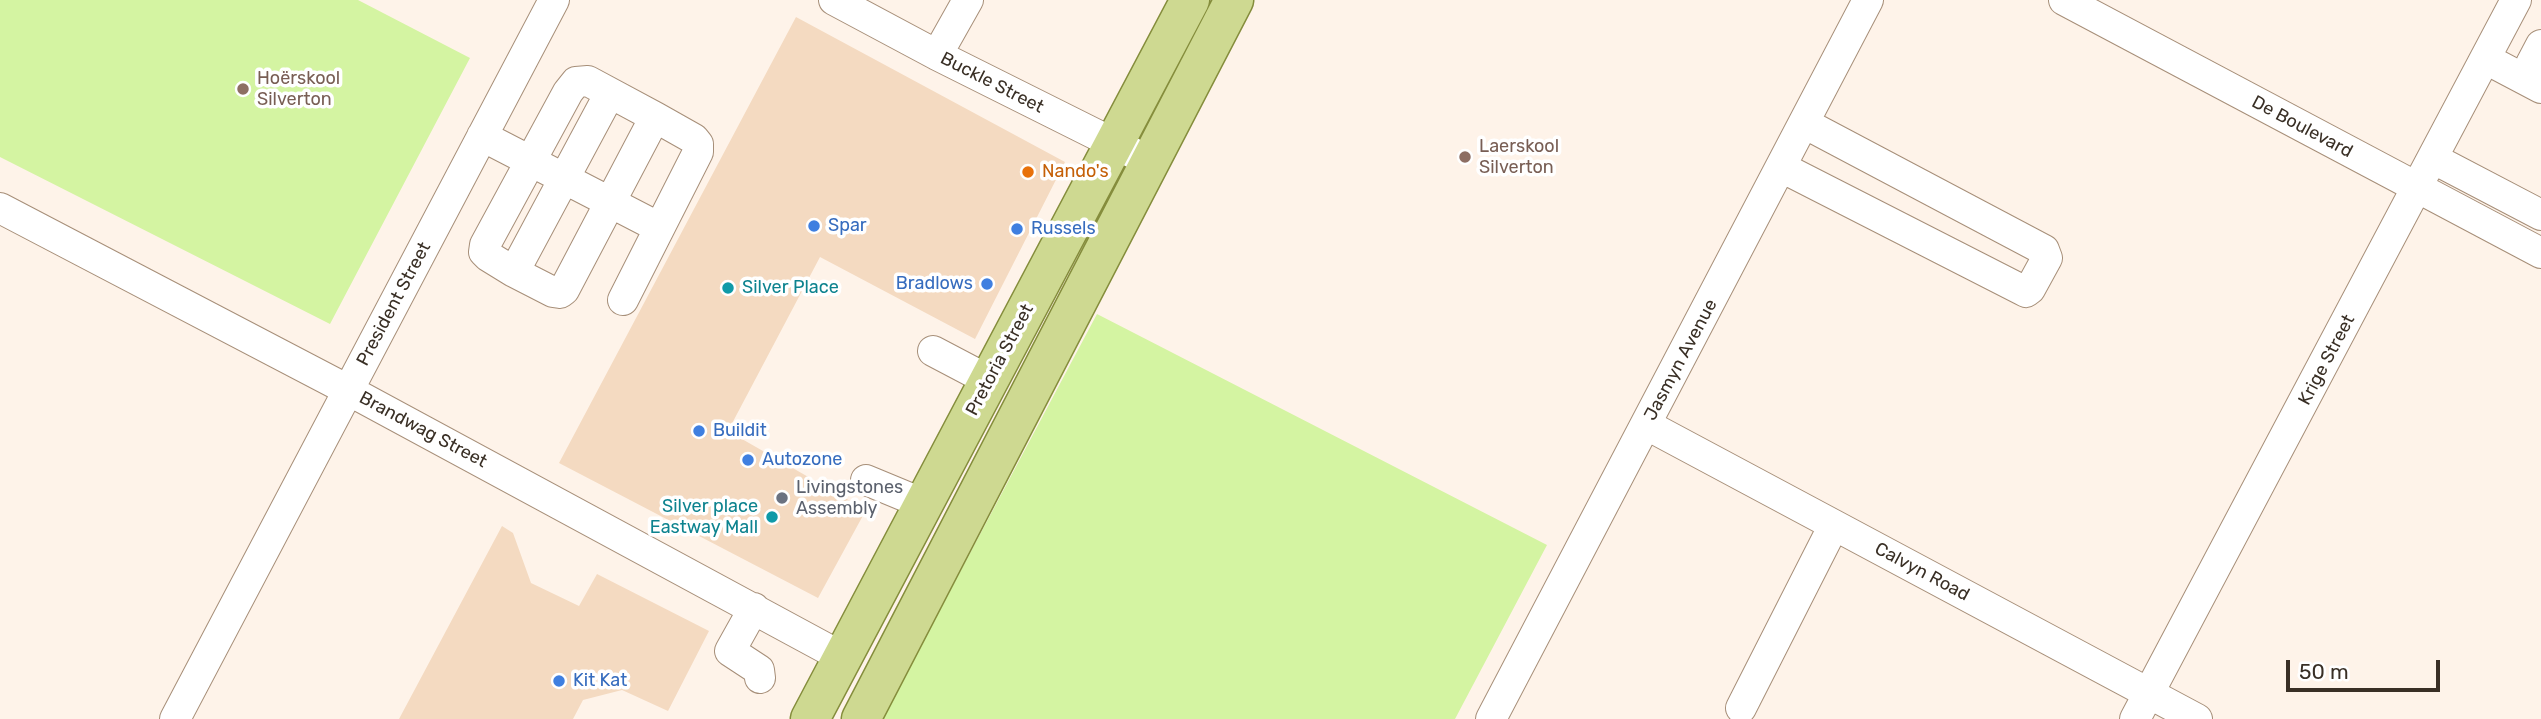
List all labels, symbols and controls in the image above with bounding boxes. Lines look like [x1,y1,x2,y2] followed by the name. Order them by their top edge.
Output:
[937,48,1047,118] street label: Buckle Street
[257,68,340,110] place label: Hoërskool Silverton
[235,81,251,97] marker: Hoërskool Silverton
[2248,91,2356,163] street label: De Boulevard
[1479,136,1559,178] place label: Laerskool Silverton
[1457,149,1473,165] marker: Laerskool Silverton
[1042,161,1109,183] place label: Nando's
[1020,164,1036,180] marker: Nando's
[828,215,867,237] place label: Spar
[806,218,822,234] marker: Spar
[1031,218,1096,240] place label: Russels
[1009,221,1025,237] marker: Russels
[352,238,436,370] street label: President Street
[896,273,973,295] place label: Bradlows
[979,276,995,292] marker: Bradlows
[742,277,839,299] place label: Silver Place
[720,280,736,296] marker: Silver Place
[1640,296,1722,424] street label: Jasmyn Avenue
[962,301,1038,419] street label: Pretoria Street
[2294,311,2360,409] street label: Krige Street
[355,387,491,473] street label: Brandwag Street
[713,420,767,442] place label: Buildit
[691,423,707,439] marker: Buildit
[762,449,842,471] place label: Autozone
[740,452,756,468] marker: Autozone
[796,477,903,520] place label: Livingstones Assembly
[774,490,790,506] marker: Livingstones Assembly
[650,496,758,538] place label: Silver place Eastway Mall
[764,509,780,525] marker: Silver place Eastway Mall
[1871,538,1973,606] street label: Calvyn Road
[2289,646,2443,690] scale bar
[2299,659,2349,684] text: 50 m
[573,670,627,692] place label: Kit Kat
[551,673,567,689] marker: Kit Kat

